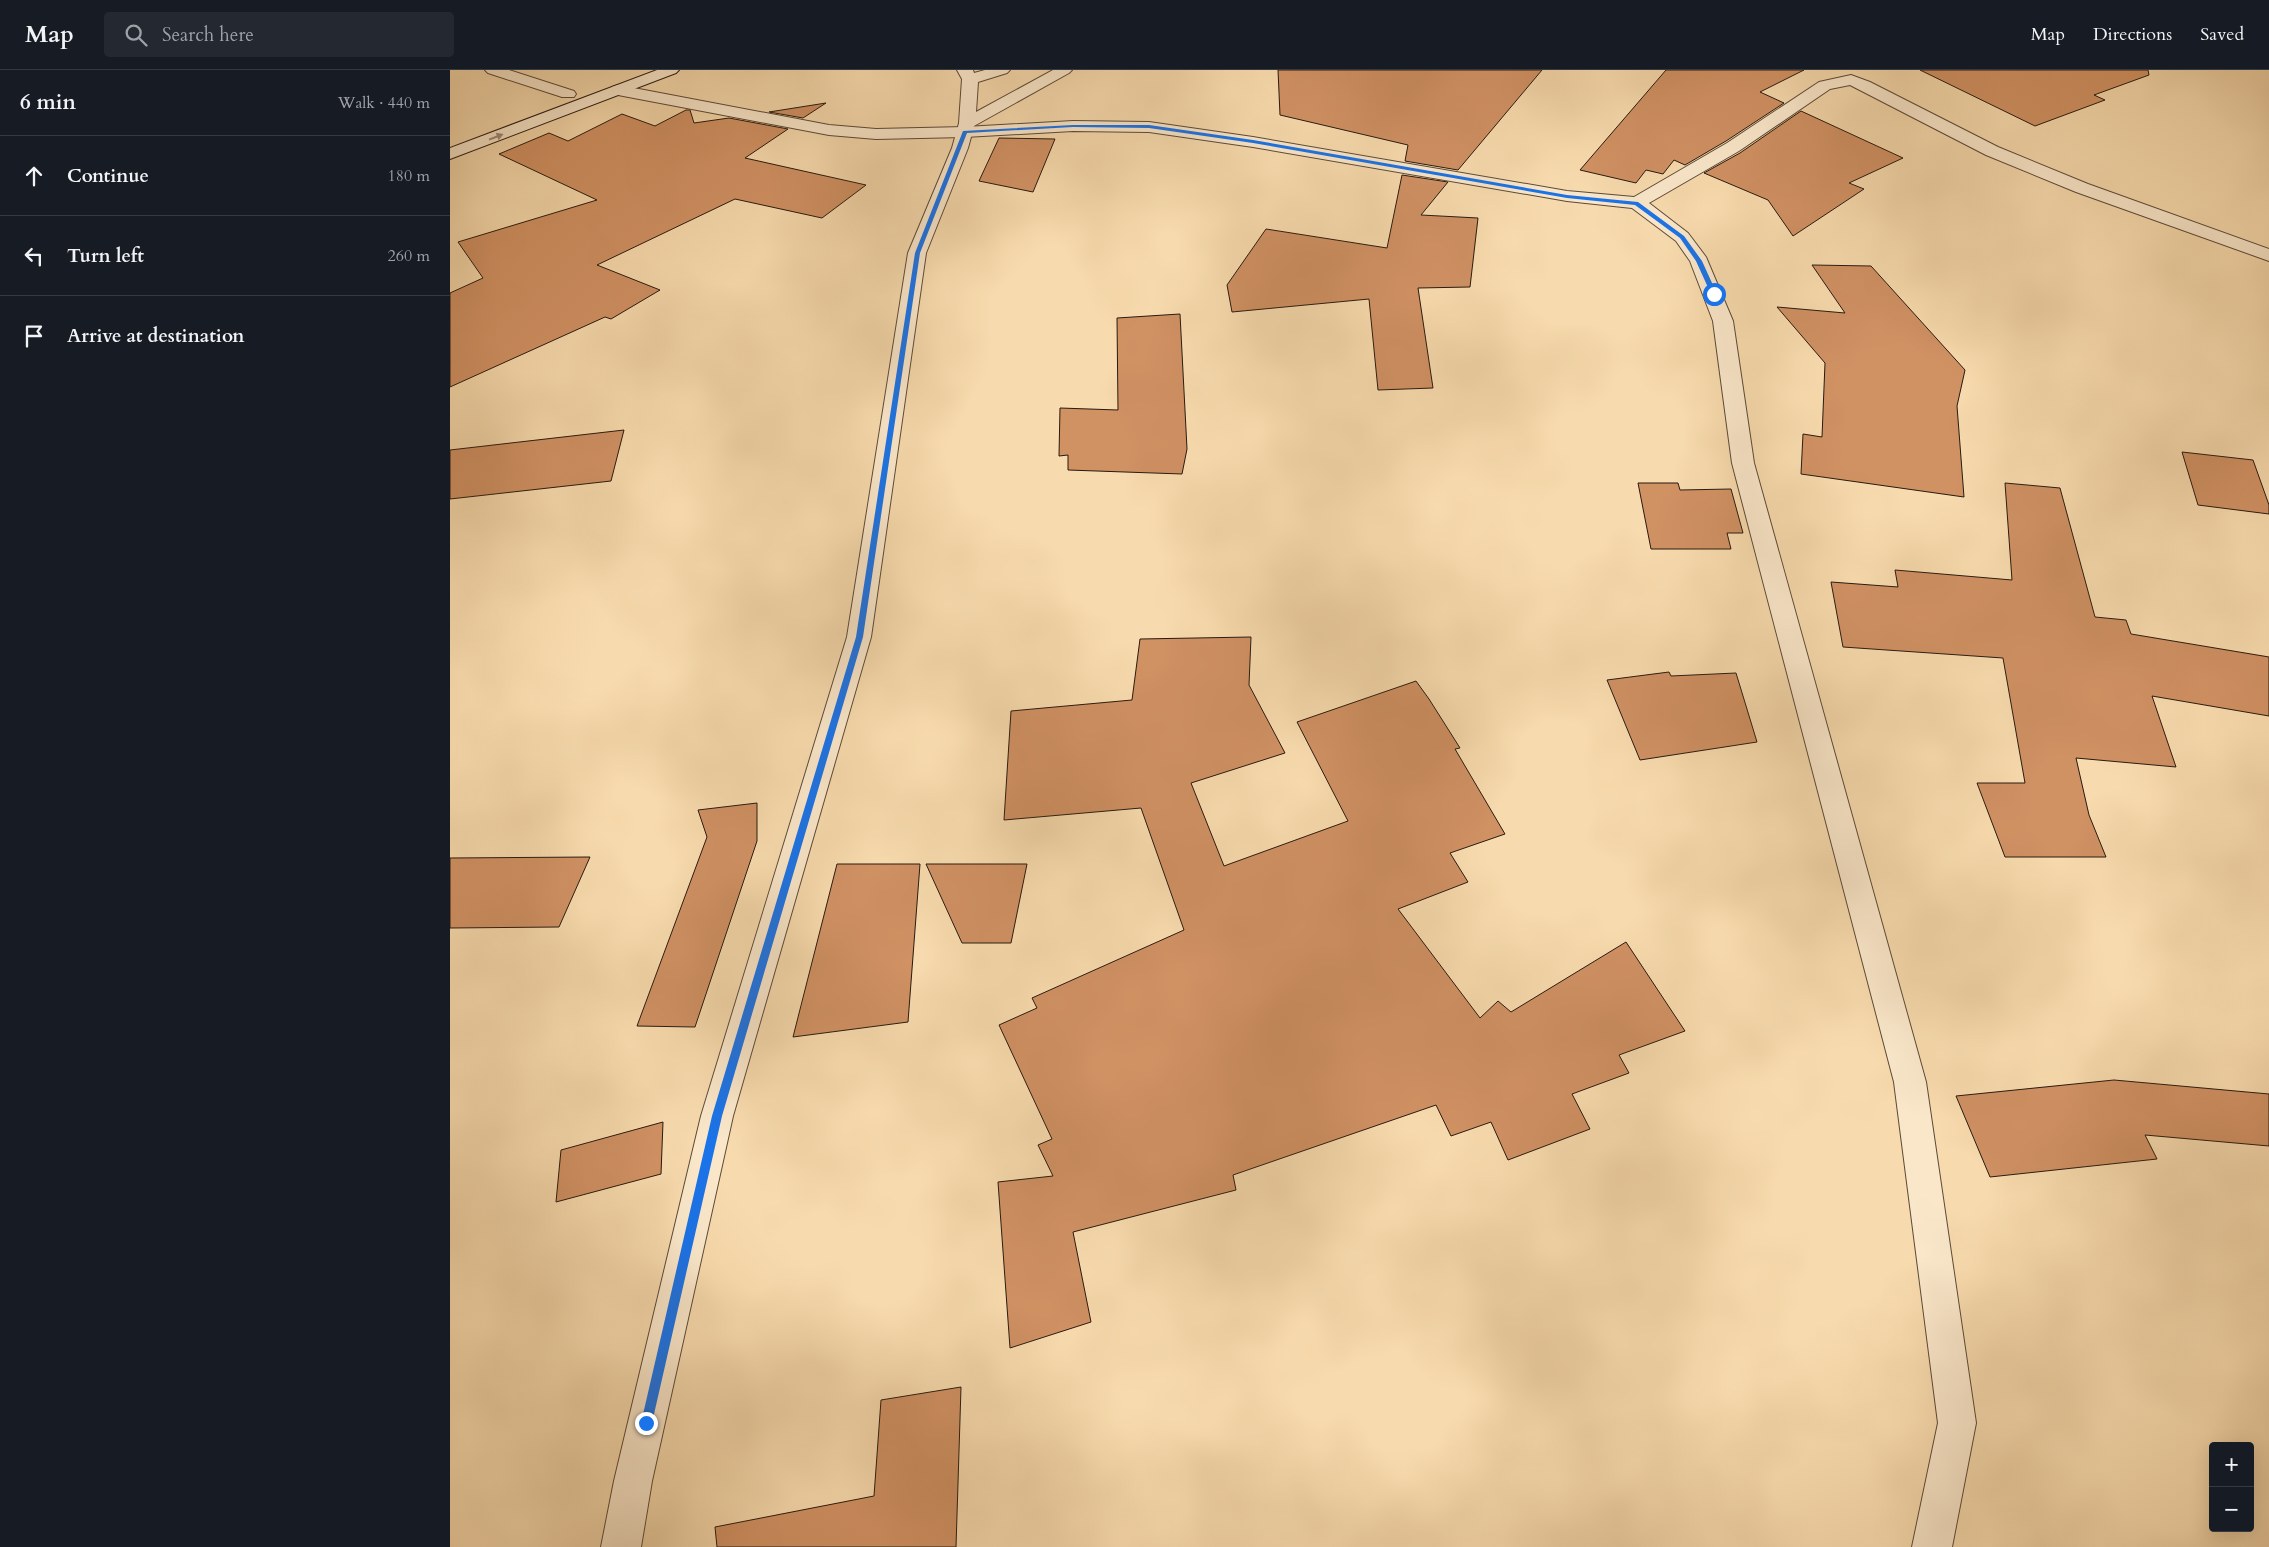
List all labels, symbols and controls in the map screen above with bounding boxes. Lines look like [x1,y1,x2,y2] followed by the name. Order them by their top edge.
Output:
[104,12,454,57] search box
[25,18,74,51] text: Map
[122,21,150,49] icon: search
[162,22,254,48] text: Search here
[2031,22,2065,47] text: Map
[2093,22,2172,47] text: Directions
[2200,22,2244,47] text: Saved
[20,88,76,117] text: 6 min
[338,92,430,114] text: Walk · 440 m
[488,133,503,140] one-way arrow
[20,162,48,190] icon: ahead
[67,163,149,189] text: Continue
[388,165,430,187] text: 180 m
[20,242,48,270] icon: left
[67,243,144,269] text: Turn left
[388,245,430,267] text: 260 m
[1703,283,1726,306] route start
[20,322,48,350] icon: arrive
[67,323,244,349] text: Arrive at destination
[635,1412,658,1435] route end
[2209,1442,2254,1532] map controls
[2209,1442,2254,1487] button: +
[2209,1487,2254,1532] button: −

